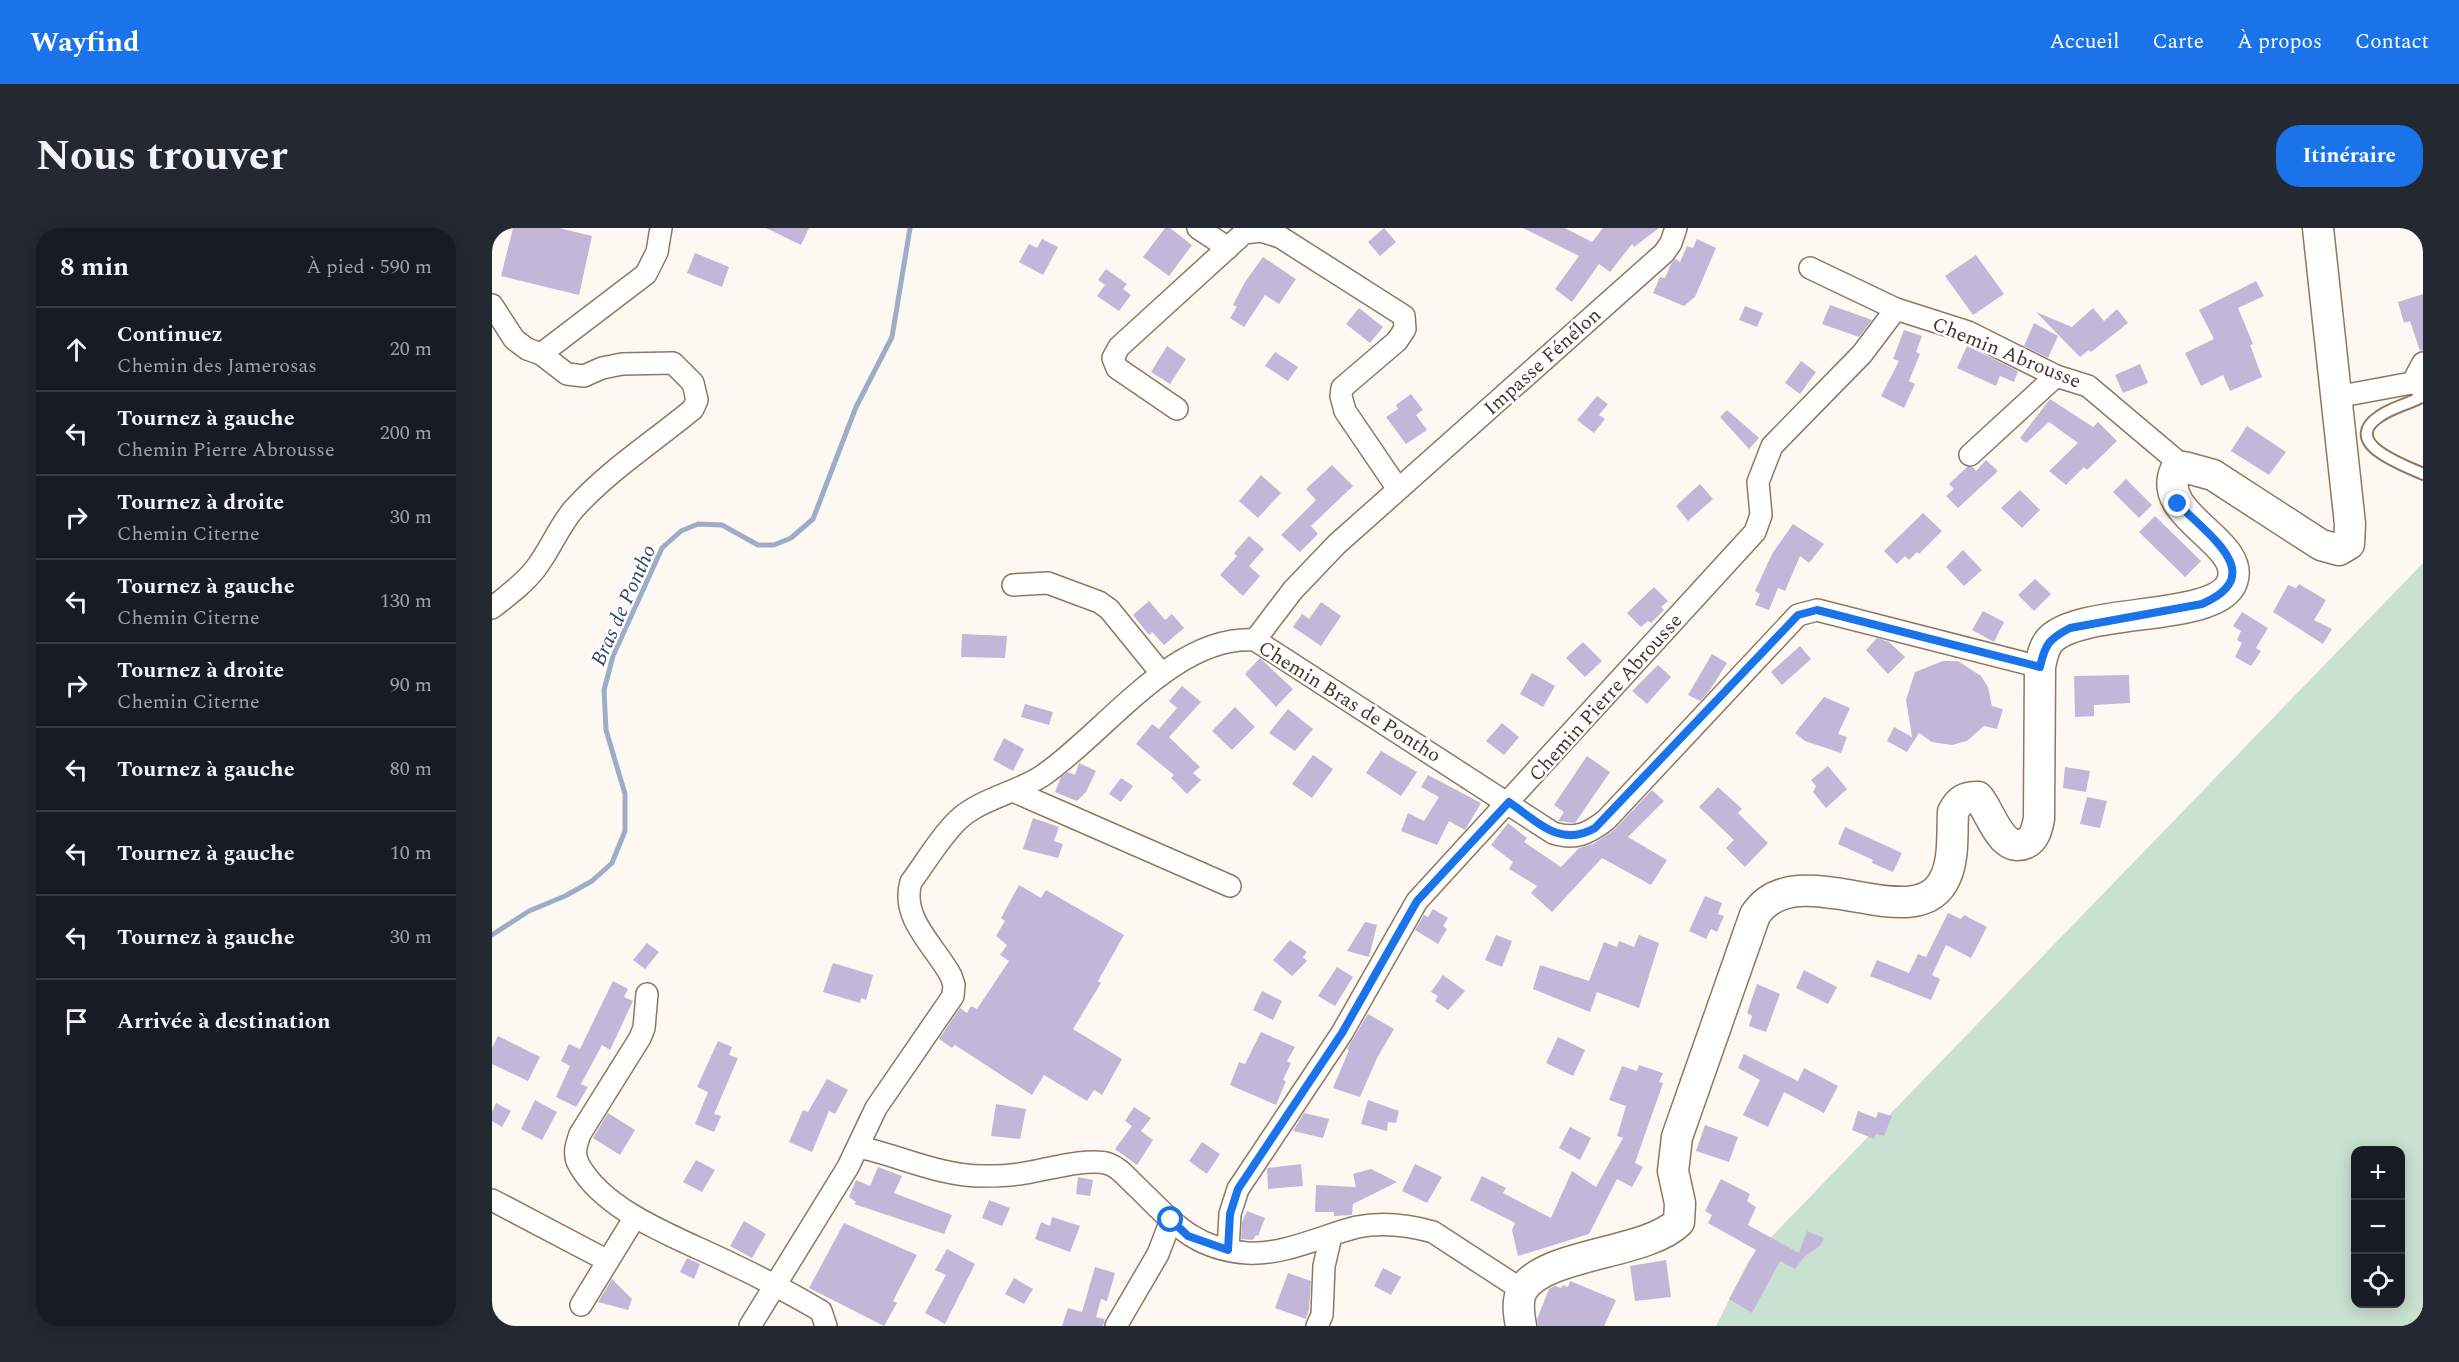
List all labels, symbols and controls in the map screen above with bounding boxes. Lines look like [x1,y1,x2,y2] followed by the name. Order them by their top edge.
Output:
[30,21,139,64] text: Wayfind
[2049,26,2120,58] text: Accueil
[2153,26,2204,58] text: Carte
[2237,26,2322,58] text: À propos
[2355,26,2429,58] text: Contact
[36,125,288,188] text: Nous trouver
[2276,125,2423,187] button: Itinéraire
[60,247,129,287] text: 8 min
[306,252,432,282] text: À pied · 590 m
[1477,301,1608,423] street label: Impasse Fénélon
[1928,309,2086,396] street label: Chemin Abrousse
[117,318,223,351] text: Continuez
[60,333,93,366] icon: ahead
[390,334,432,364] text: 20 m
[117,351,317,381] text: Chemin des Jamerosas
[117,402,295,435] text: Tournez à gauche
[60,417,93,450] icon: left
[380,418,432,448] text: 200 m
[117,435,335,465] text: Chemin Pierre Abrousse
[117,486,284,519] text: Tournez à droite
[2164,490,2190,516] route end
[60,501,93,534] icon: right
[390,502,432,532] text: 30 m
[117,519,260,549] text: Chemin Citerne
[583,539,665,671] water label: Bras de Pontho
[117,570,295,603] text: Tournez à gauche
[60,585,93,618] icon: left
[380,586,432,616] text: 130 m
[117,603,260,633] text: Chemin Citerne
[1522,607,1690,789] street label: Chemin Pierre Abrousse
[1252,633,1447,770] street label: Chemin Bras de Pontho
[117,654,284,687] text: Tournez à droite
[60,669,93,702] icon: right
[390,670,432,700] text: 90 m
[117,687,260,717] text: Chemin Citerne
[60,753,93,786] icon: left
[117,753,295,786] text: Tournez à gauche
[390,754,432,784] text: 80 m
[60,837,93,870] icon: left
[117,837,295,870] text: Tournez à gauche
[390,838,432,868] text: 10 m
[60,921,93,954] icon: left
[117,921,295,954] text: Tournez à gauche
[390,922,432,952] text: 30 m
[60,1005,93,1038] icon: arrive
[117,1005,331,1038] text: Arrivée à destination
[2351,1146,2405,1308] map controls
[2351,1146,2405,1200] button: +
[2351,1200,2405,1254] button: −
[1157,1206,1183,1232] route start
[2351,1254,2405,1308] button: locate

